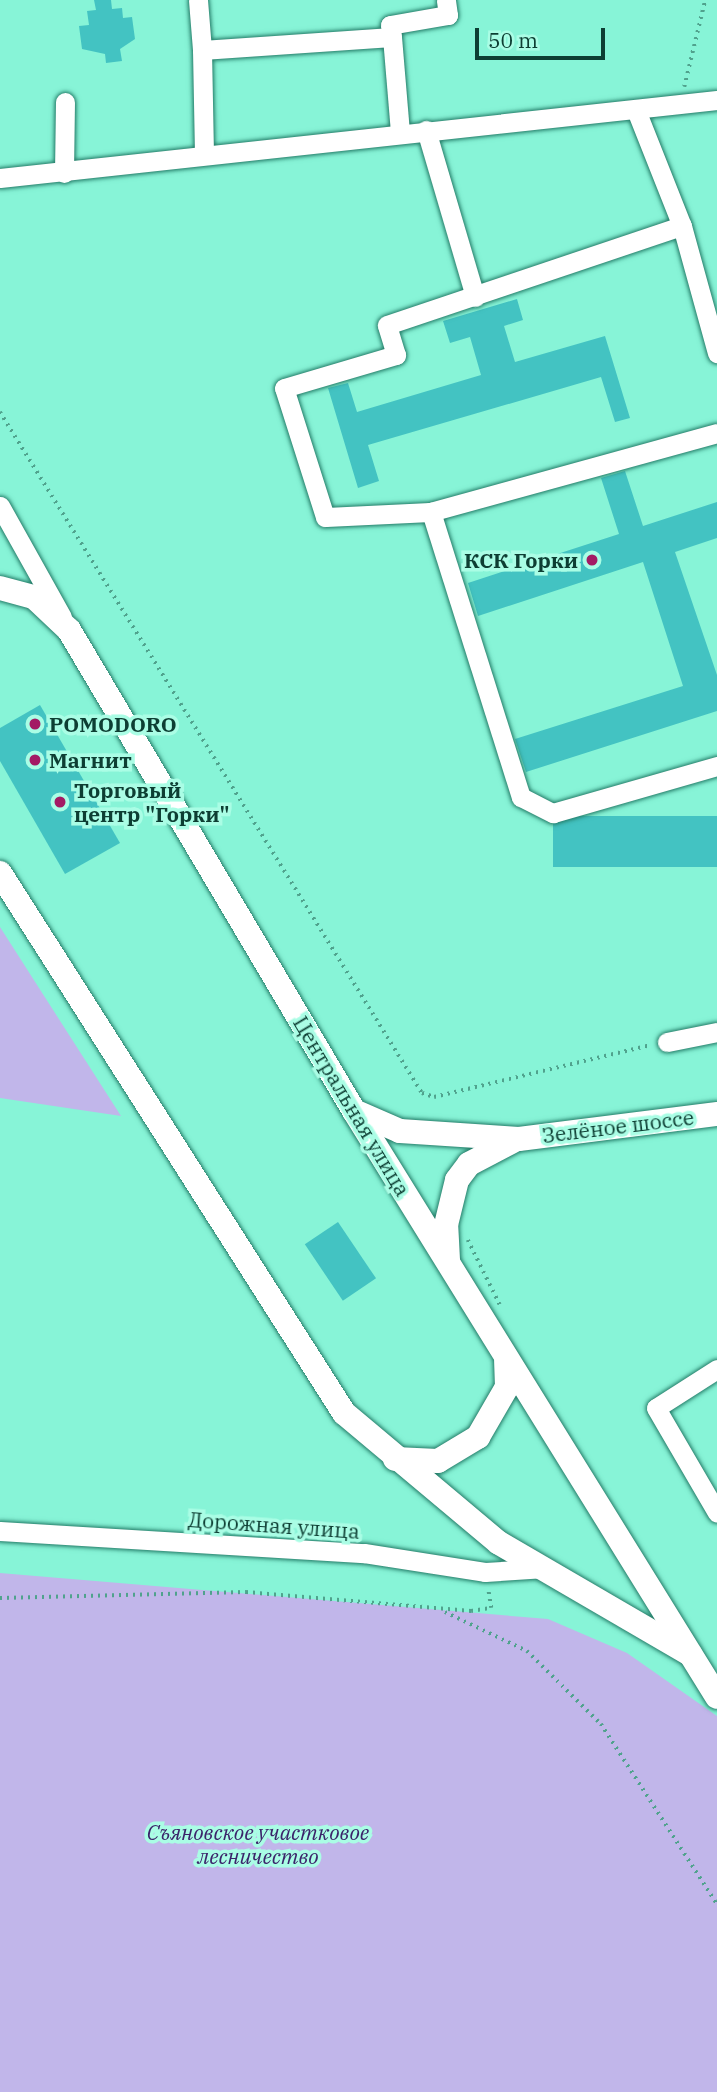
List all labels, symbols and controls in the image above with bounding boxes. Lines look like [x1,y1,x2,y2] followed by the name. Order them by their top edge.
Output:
[479,14,608,58] scale bar
[488,26,538,54] text: 50 m
[464,547,578,573] place label: КСК Горки
[584,552,600,568] marker: КСК Горки
[49,711,177,737] place label: POMODORO
[27,716,43,732] marker: POMODORO
[49,747,132,773] place label: Магнит
[27,752,43,768] marker: Магнит
[74,777,230,827] place label: Торговый центр "Горки"
[52,794,68,810] marker: Торговый центр "Горки"
[288,1011,416,1201] street label: Центральная улица
[541,1104,695,1148] street label: Зелёное шоссе
[187,1506,361,1544] street label: Дорожная улица
[147,1819,369,1869] park label: Съяновское участковое лесничество

